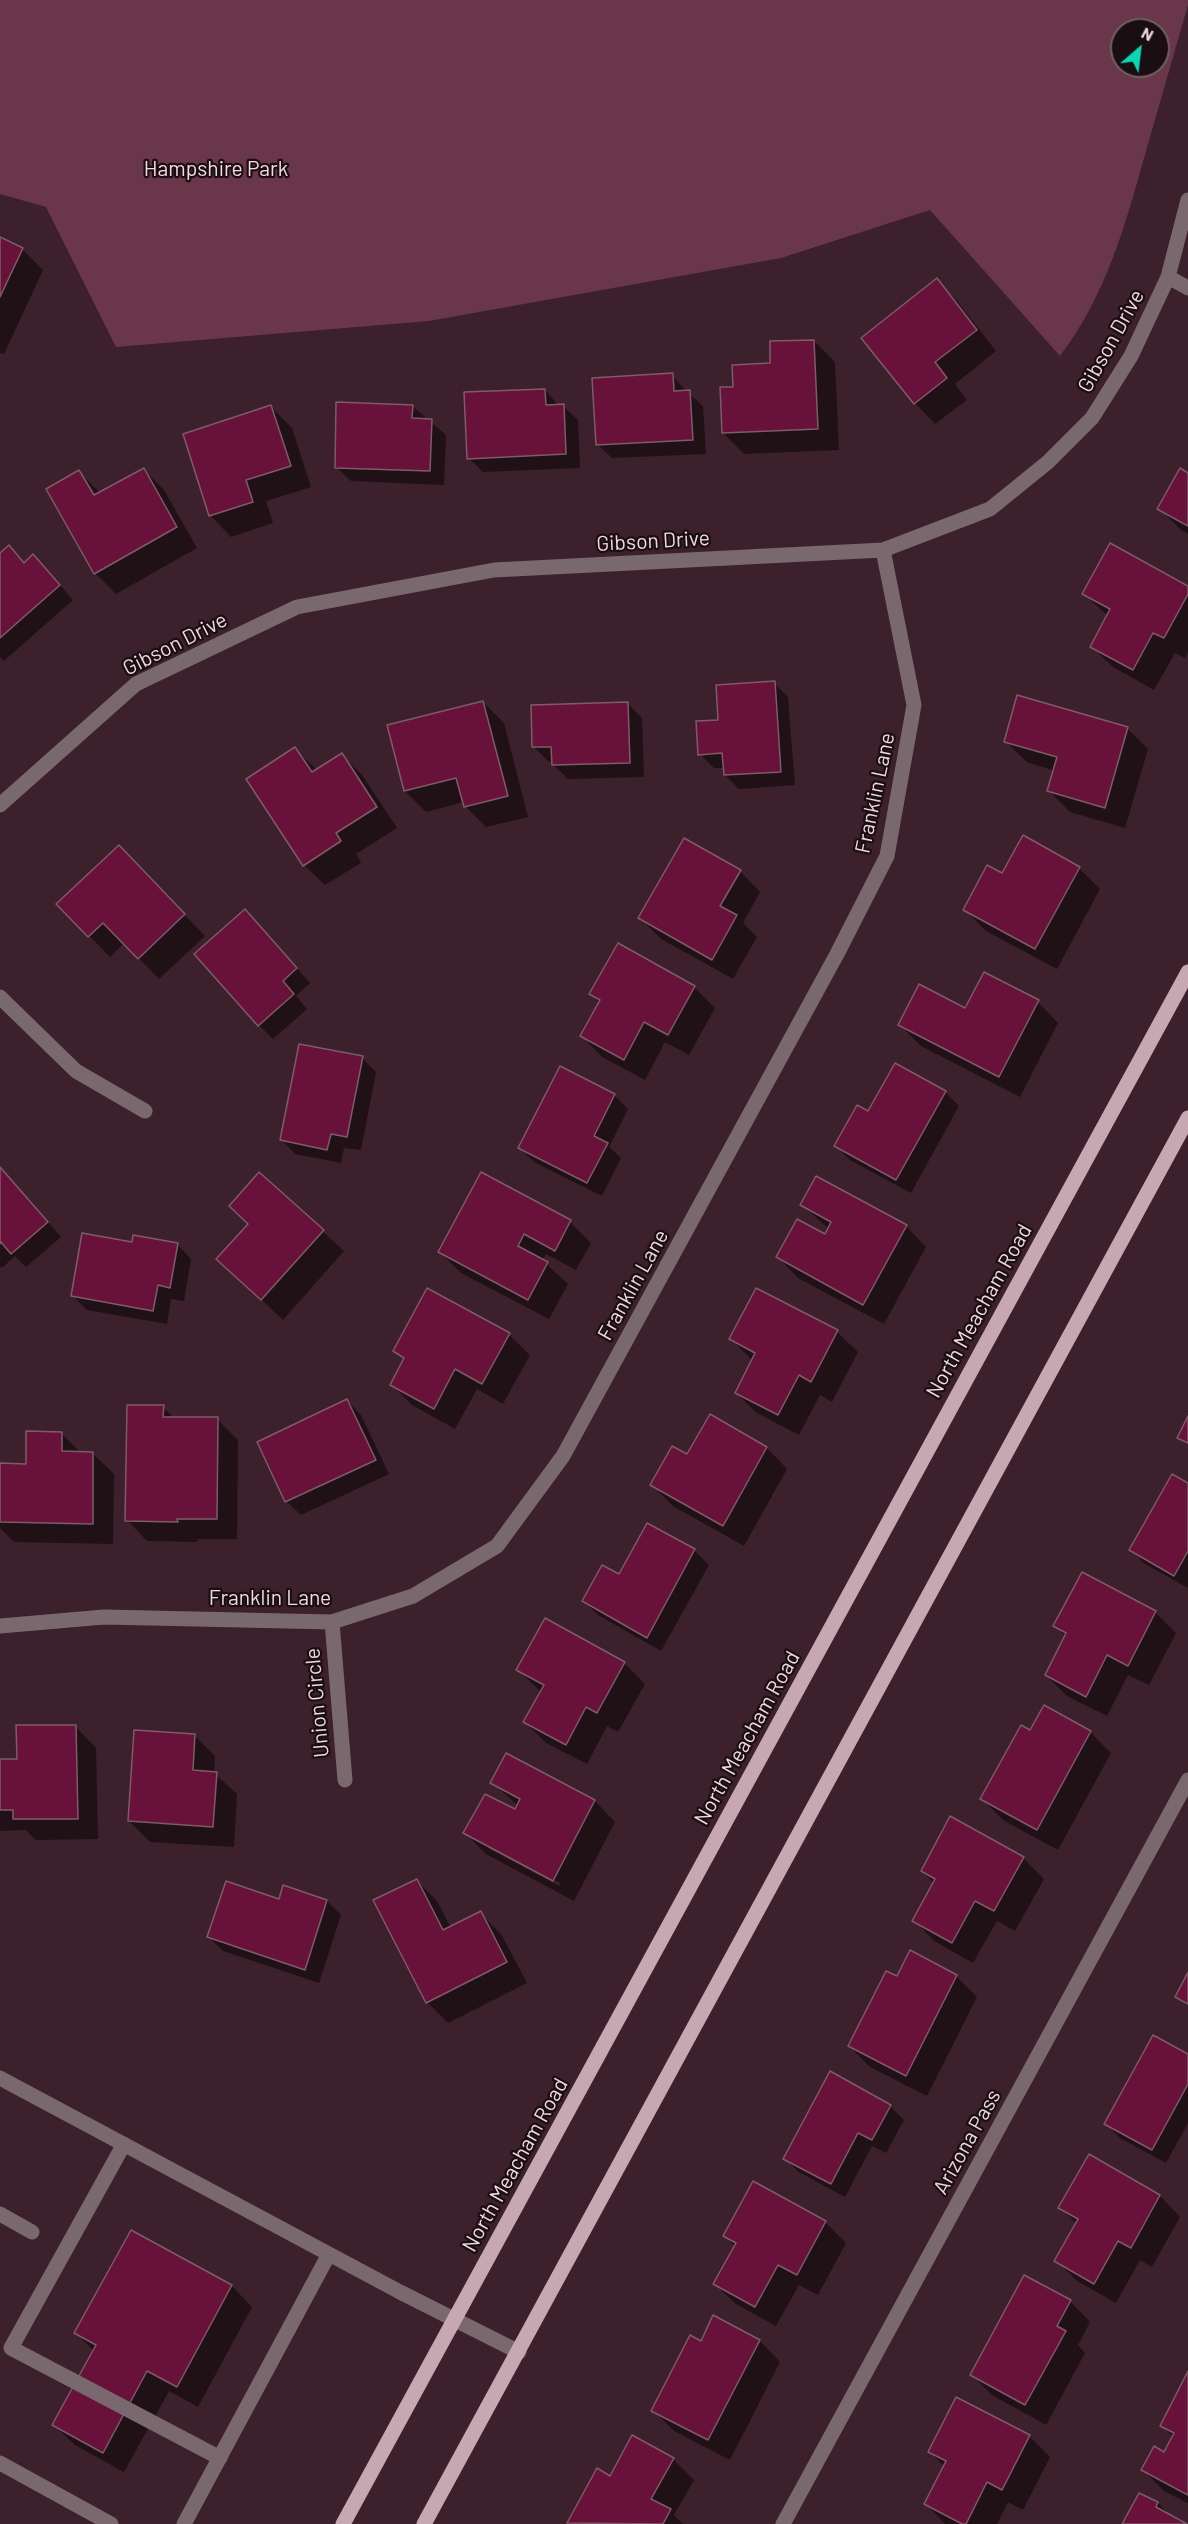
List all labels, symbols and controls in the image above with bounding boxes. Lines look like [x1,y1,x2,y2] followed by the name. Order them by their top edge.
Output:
[1110,18,1170,78] north arrow
[1139,23,1157,44] text: N
[144,156,288,182] park label: Hampshire Park
[1072,285,1150,397] street label: Gibson Drive
[596,525,710,557] street label: Gibson Drive
[119,607,231,681] street label: Gibson Drive
[850,730,900,856] street label: Franklin Lane
[921,1220,1037,1402] street label: North Meacham Road
[592,1225,674,1345] street label: Franklin Lane
[209,1585,331,1611] street label: Franklin Lane
[300,1647,334,1759] street label: Union Circle
[689,1647,805,1829] street label: North Meacham Road
[457,2074,573,2256] street label: North Meacham Road
[928,2085,1006,2199] street label: Arizona Pass

